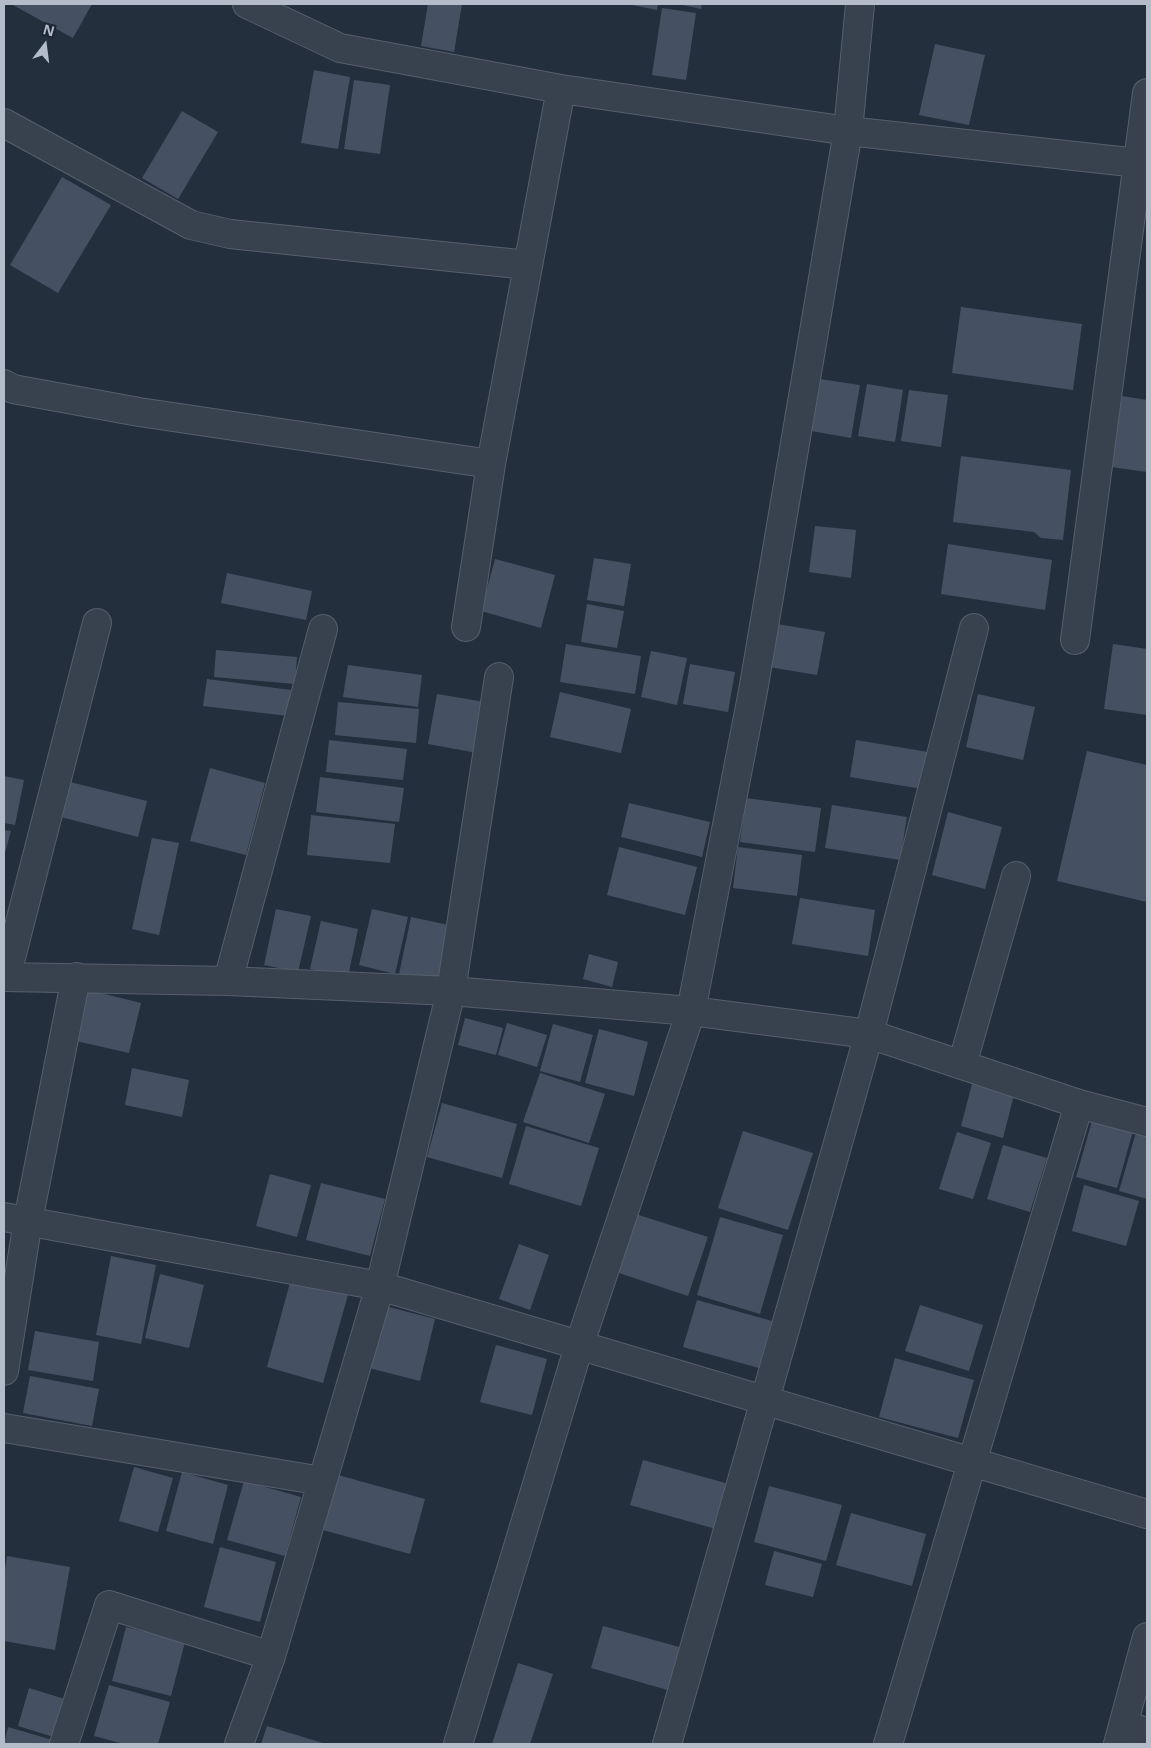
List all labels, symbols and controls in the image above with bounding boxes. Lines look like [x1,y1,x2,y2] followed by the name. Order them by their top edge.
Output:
[41,19,57,41] text: N
[20,20,70,70] north arrow

